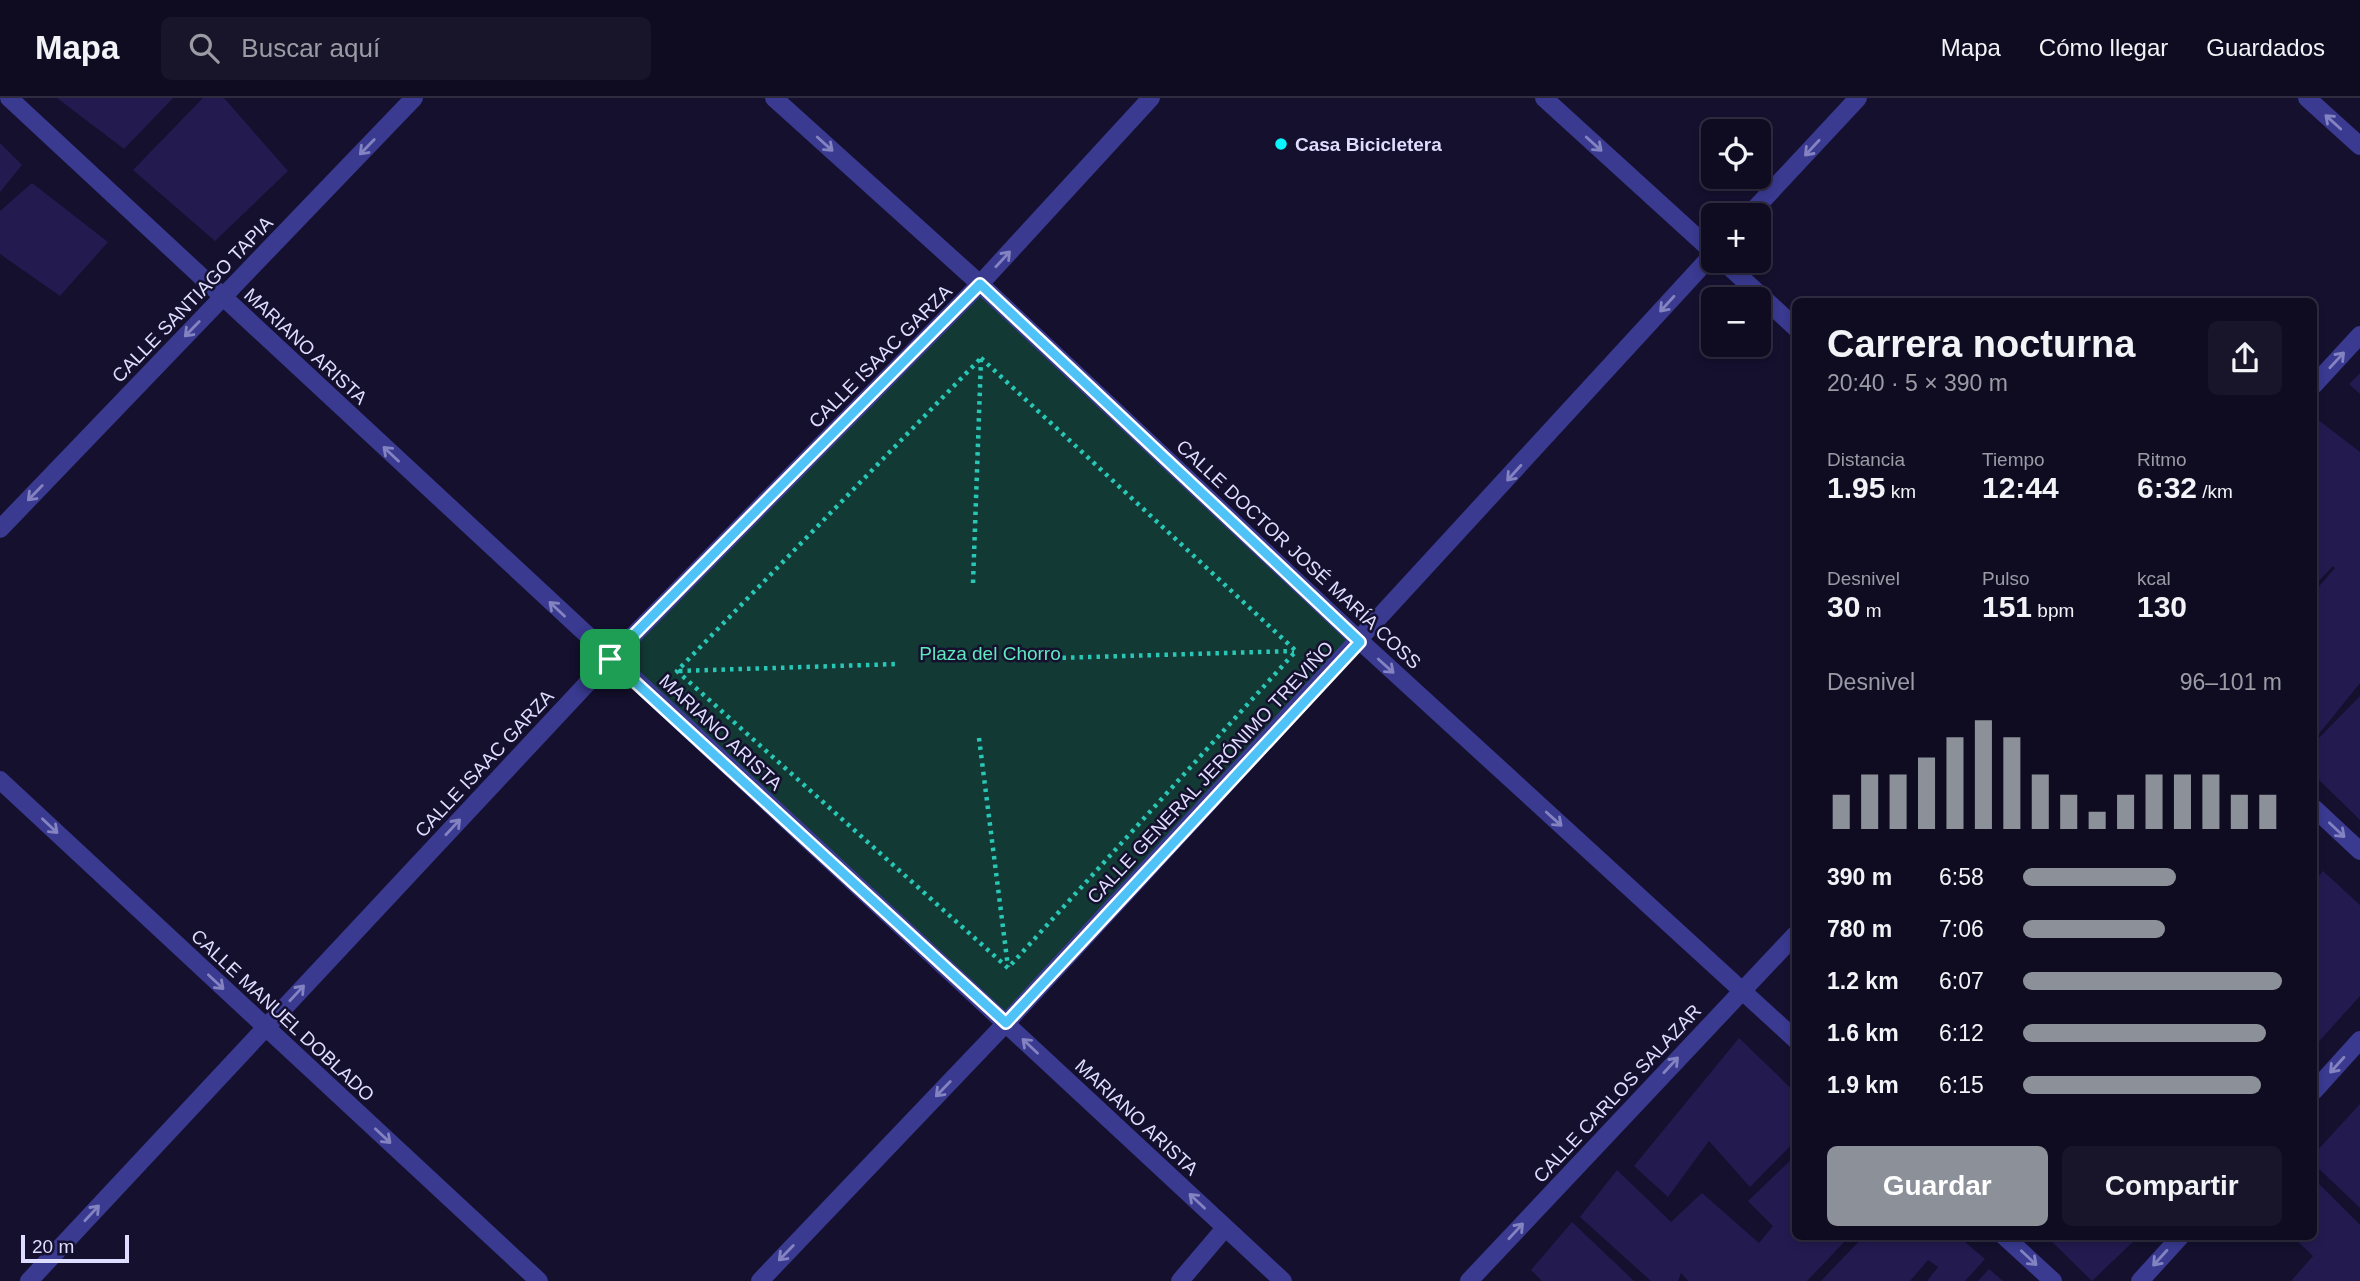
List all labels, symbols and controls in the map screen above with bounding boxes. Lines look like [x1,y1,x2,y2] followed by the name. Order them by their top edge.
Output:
[161,17,651,80] search box
[35,29,119,66] text: Mapa
[185,29,223,67] icon: search
[241,33,380,63] text: Buscar aquí
[1941,34,2001,61] text: Mapa
[2039,34,2168,61] text: Cómo llegar
[2206,34,2325,61] text: Guardados
[2325,114,2343,130] one-way arrow
[1701,119,1771,357] map controls
[1701,119,1771,189] button: locate
[1295,134,1442,155] place label: Casa Bicicletera
[816,135,833,152] one-way arrow
[1273,136,1289,152] marker: Casa Bicicletera
[1585,136,1603,152] one-way arrow
[358,138,375,155] one-way arrow
[1803,139,1820,156] one-way arrow
[1701,203,1771,273] button: +
[108,212,277,387] street label: CALLE SANTIAGO TAPIA
[995,250,1011,268] one-way arrow
[805,280,956,432] street label: CALLE ISAAC GARZA
[240,284,372,409] street label: MARIANO ARISTA
[1701,287,1771,357] button: −
[1660,295,1676,313] one-way arrow
[184,320,200,338] one-way arrow
[2208,321,2282,395] button: share
[1827,323,2135,365] text: Carrera nocturna
[2328,352,2345,369] one-way arrow
[1827,370,2008,396] text: 20:40 · 5 × 390 m
[1172,436,1425,673] street label: CALLE DOCTOR JOSÉ MARÍA COSS
[383,446,400,463] one-way arrow
[1827,449,1905,470] text: Distancia
[1982,449,2045,470] text: Tiempo
[2137,449,2187,470] text: Ritmo
[1506,463,1522,481] one-way arrow
[1827,471,1885,504] text: 1.95
[1982,471,2059,504] text: 12:44
[2137,471,2197,504] text: 6:32
[1885,481,1916,502] text: km
[2197,481,2233,502] text: /km
[26,484,43,501] one-way arrow
[1827,568,1900,589] text: Desnivel
[1982,568,2030,589] text: Pulso
[2137,568,2171,589] text: kcal
[1827,590,1860,623] text: 30
[1982,590,2032,623] text: 151
[2137,590,2187,623] text: 130
[1860,600,1881,621] text: m
[2032,600,2074,621] text: bpm
[549,601,566,618] one-way arrow
[580,629,640,689] pin
[1083,637,1338,908] street label: CALLE GENERAL JERÓNIMO TREVIÑO
[591,640,629,678] icon: arrive
[919,643,1061,664] park label: Plaza del Chorro
[1377,657,1394,674] one-way arrow
[1827,669,1915,695] text: Desnivel
[2180,669,2282,695] text: 96–101 m
[655,670,787,795] street label: MARIANO ARISTA
[411,685,558,841] street label: CALLE ISAAC GARZA
[1545,811,1563,827] one-way arrow
[41,818,58,835] one-way arrow
[445,818,461,836] one-way arrow
[2328,821,2345,838] one-way arrow
[1827,864,1892,890] text: 390 m
[1939,864,1984,890] text: 6:58
[1827,916,1892,942] text: 780 m
[1939,916,1984,942] text: 7:06
[187,925,378,1106] street label: CALLE MANUEL DOBLADO
[1827,968,1899,994] text: 1.2 km
[1939,968,1984,994] text: 6:07
[207,973,224,990] one-way arrow
[289,985,306,1002] one-way arrow
[1529,1000,1705,1187] street label: CALLE CARLOS SALAZAR
[1827,1020,1899,1046] text: 1.6 km
[1939,1020,1984,1046] text: 6:12
[1021,1038,1039,1054] one-way arrow
[1071,1055,1203,1180] street label: MARIANO ARISTA
[2328,1056,2345,1073] one-way arrow
[1663,1057,1680,1074] one-way arrow
[1827,1072,1899,1098] text: 1.9 km
[1939,1072,1984,1098] text: 6:15
[935,1080,952,1097] one-way arrow
[374,1128,391,1145] one-way arrow
[1827,1146,2048,1226] button: Guardar
[2062,1146,2282,1226] button: Compartir
[1188,1193,1206,1209] one-way arrow
[84,1204,100,1222] one-way arrow
[1508,1222,1524,1240] one-way arrow
[21,1232,130,1264] scale bar
[32,1236,74,1257] text: 20 m
[778,1244,794,1262] one-way arrow
[2152,1249,2169,1266] one-way arrow
[2020,1250,2037,1267] one-way arrow

